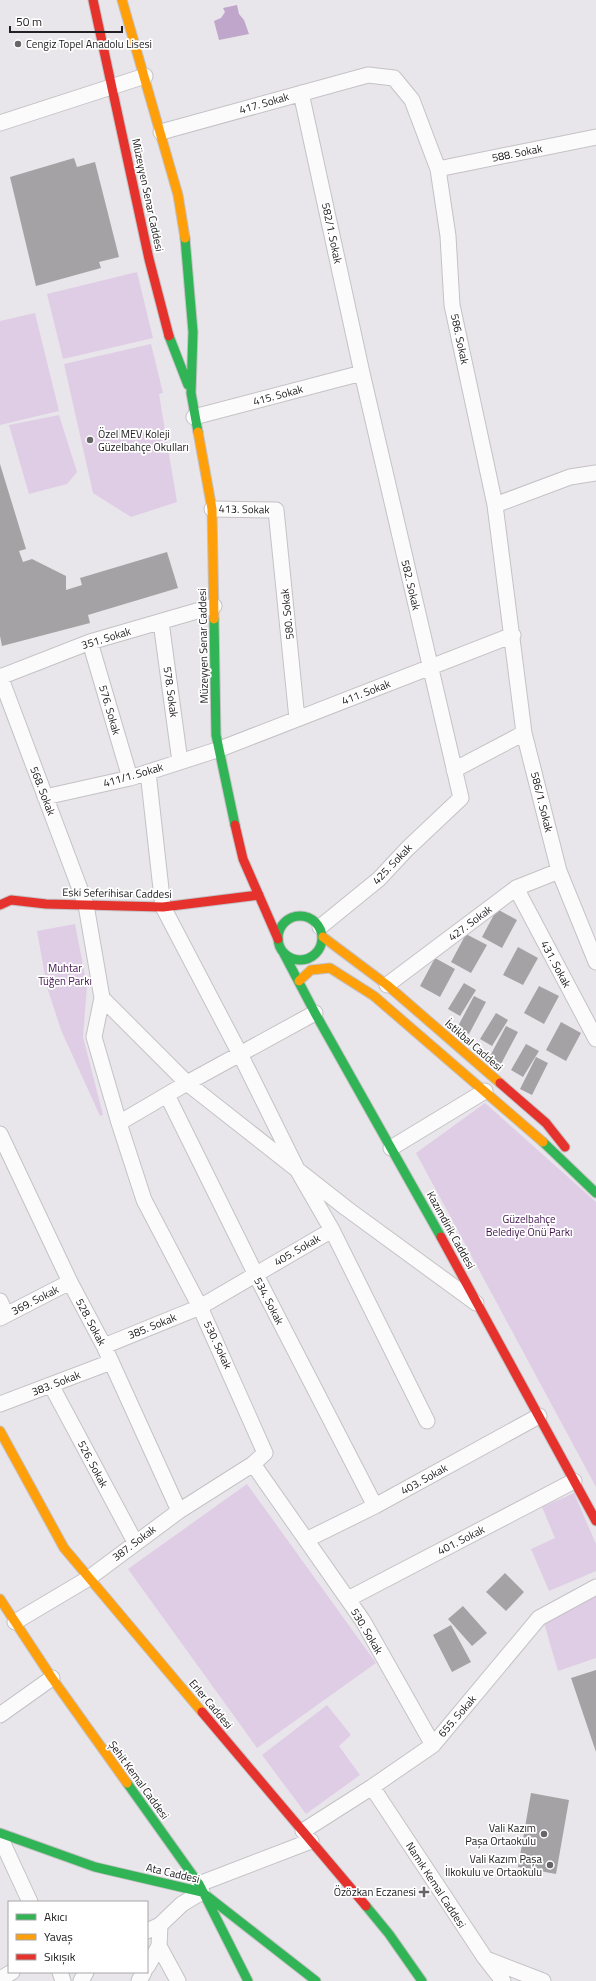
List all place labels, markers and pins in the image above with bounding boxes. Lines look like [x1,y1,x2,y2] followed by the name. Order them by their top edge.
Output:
[26,36,152,52] place label: Cengiz Topel Anadolu Lisesi
[13,39,23,49] marker: Cengiz Topel Anadolu Lisesi
[98,426,189,455] place label: Özel MEV Koleji Güzelbahçe Okulları
[85,435,95,445] marker: Özel MEV Koleji Güzelbahçe Okulları
[465,1820,536,1849] place label: Vali Kazım Paşa Ortaokulu
[539,1829,549,1839] marker: Vali Kazım Paşa Ortaokulu
[445,1851,542,1880] place label: Vali Kazım Paşa İlkokulu ve Ortaokulu
[545,1860,555,1870] marker: Vali Kazım Paşa İlkokulu ve Ortaokulu
[334,1884,416,1900] place label: Özözkan Eczanesi
[419,1887,429,1897] marker: Özözkan Eczanesi

